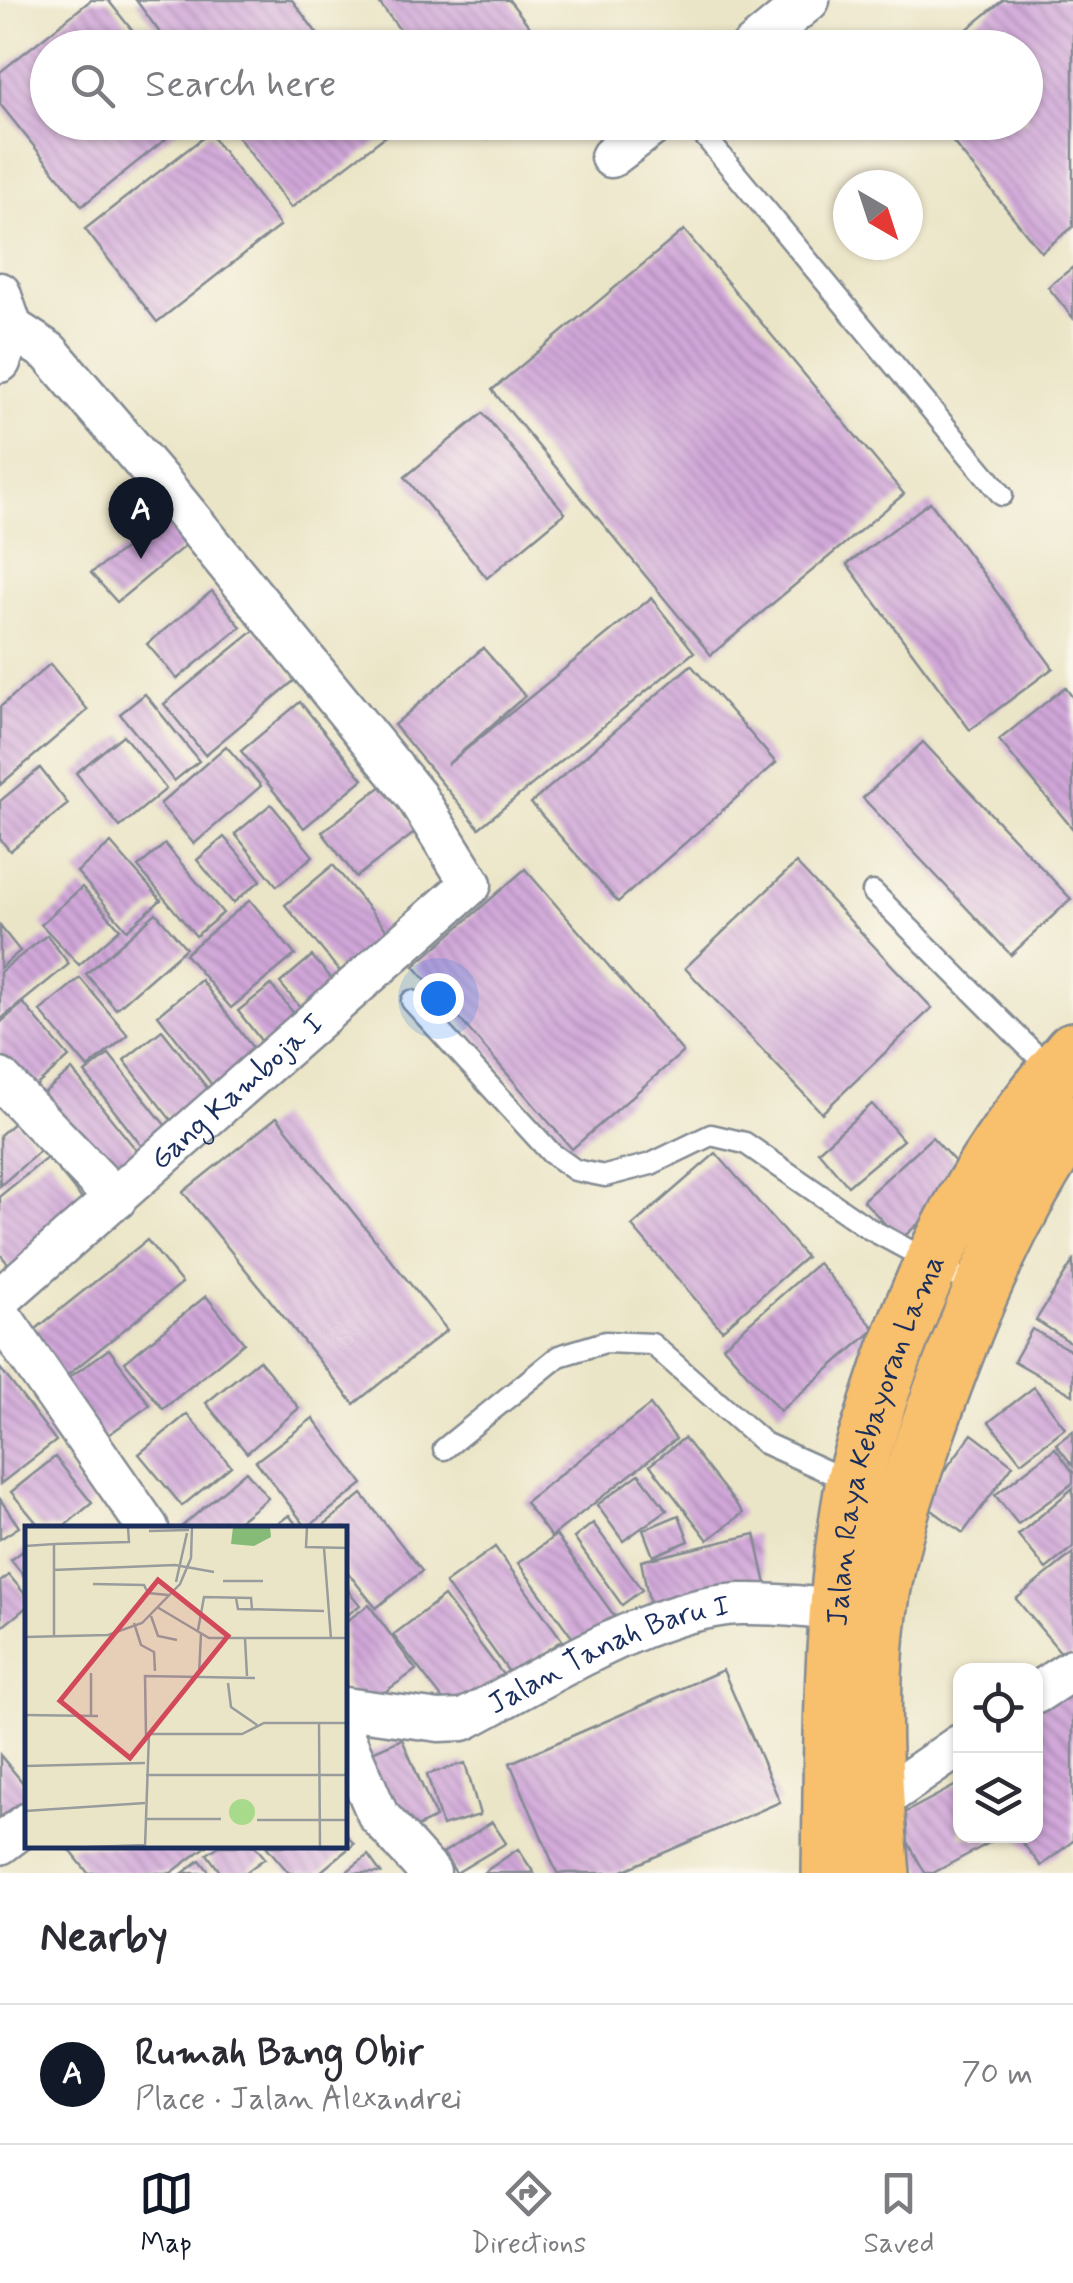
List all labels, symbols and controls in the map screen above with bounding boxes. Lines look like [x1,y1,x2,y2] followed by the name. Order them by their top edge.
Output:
[30,30,1043,140] search box
[65,58,120,113] icon: search
[145,61,336,110] text: Search here
[833,170,923,260] north arrow
[108,476,174,559] pin: A
[413,973,464,1024] your location
[142,1005,332,1179] street label: Gang Kamboja I
[818,1248,954,1627] street label: Jalan Raya Kebayoran Lama
[25,1526,348,1848] inset map
[481,1587,732,1724] street label: Jalan Tanah Baru I
[953,1663,1043,1843] map controls
[953,1663,1043,1753] button: locate
[953,1753,1043,1843] button: layers
[40,1911,168,1966] text: Nearby
[135,2029,423,2078] text: Rumah Bang Obir
[62,2053,83,2095] text: A
[961,2053,1033,2095] text: 70 m
[135,2078,462,2120] text: Place · Jalan Alexandrei
[139,2166,194,2263] tab: Map
[471,2166,586,2263] tab: Directions
[864,2166,934,2263] tab: Saved

